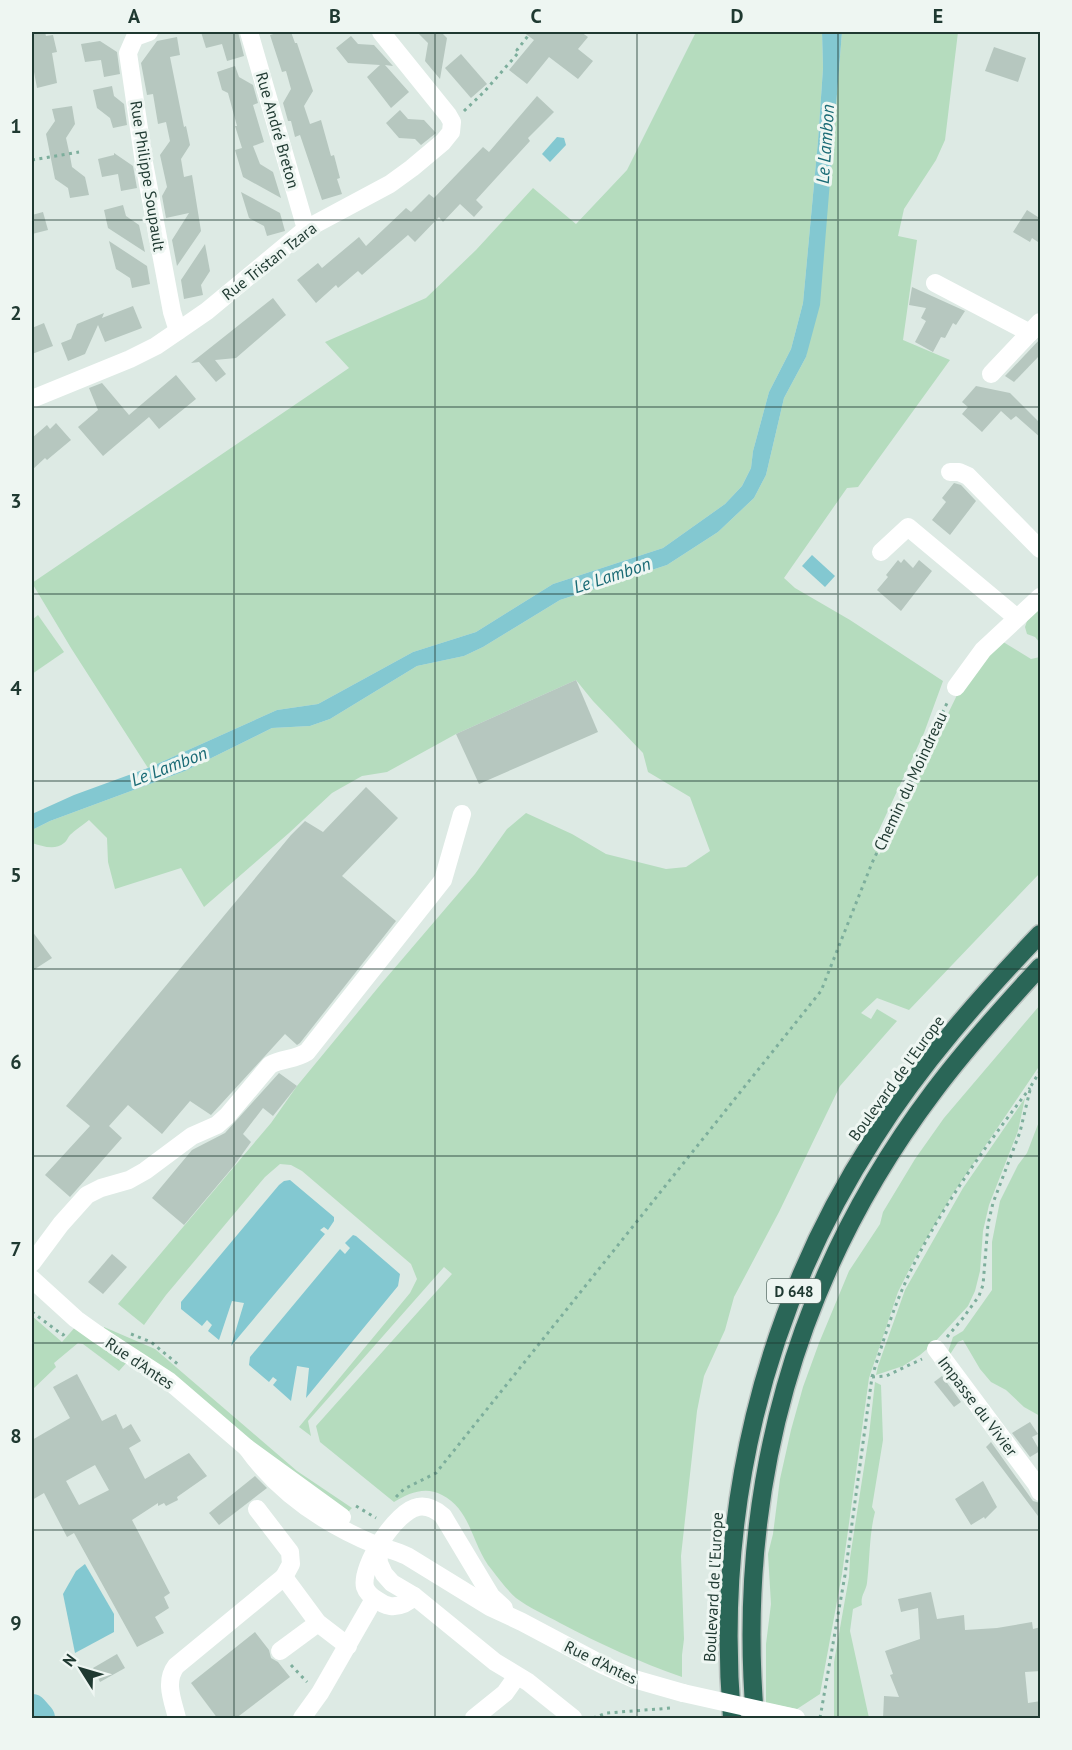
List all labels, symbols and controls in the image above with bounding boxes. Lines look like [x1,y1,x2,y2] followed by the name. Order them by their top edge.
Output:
[128,3,141,29] text: A
[329,3,341,29] text: B
[530,3,542,29] text: C
[731,3,744,29] text: D
[933,3,943,29] text: E
[252,70,304,190] street label: Rue André Breton
[126,99,170,253] street label: Rue Philippe Soupault
[811,103,839,185] water label: Le Lambon
[10,113,22,139] text: 1
[218,218,320,304] street label: Rue Tristan Tzara
[10,300,22,326] text: 2
[10,488,22,514] text: 3
[570,552,654,598] water label: Le Lambon
[10,675,22,701] text: 4
[869,708,951,854] street label: Chemin du Moindreau
[128,741,210,791] water label: Le Lambon
[10,862,22,888] text: 5
[844,1011,948,1145] street label: Boulevard de l'Europe
[10,1049,22,1075] text: 6
[10,1236,22,1262] text: 7
[767,1279,821,1303] road number: D 648
[102,1333,178,1393] street label: Rue d'Antes
[934,1352,1022,1460] street label: Impasse du Vivier
[10,1423,22,1449] text: 8
[699,1512,727,1662] street label: Boulevard de l'Europe
[10,1610,22,1636] text: 9
[561,1636,641,1688] street label: Rue d'Antes
[51,1639,111,1699] north arrow
[58,1650,80,1670] text: N

